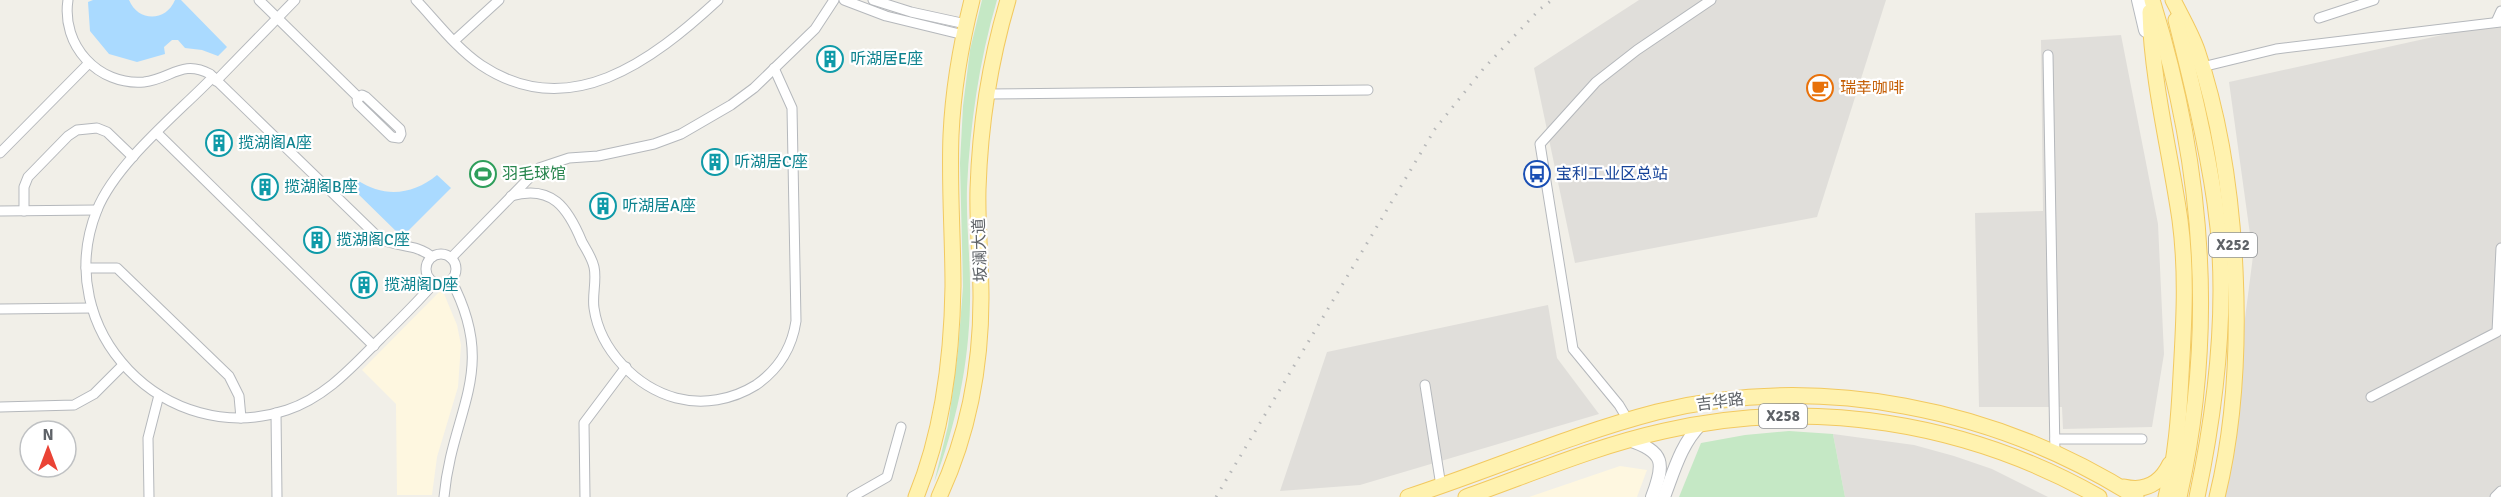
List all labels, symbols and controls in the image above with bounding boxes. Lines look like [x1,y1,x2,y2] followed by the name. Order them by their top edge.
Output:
[815,44,845,74] building icon: 听湖居E座
[850,49,923,69] place label: 听湖居E座
[1805,73,1835,103] cafe icon: 瑞幸咖啡
[1840,78,1904,98] place label: 瑞幸咖啡
[204,128,234,158] building icon: 揽湖阁A座
[238,133,312,153] place label: 揽湖阁A座
[700,147,730,177] building icon: 听湖居C座
[734,152,808,172] place label: 听湖居C座
[468,159,498,189] sports icon: 羽毛球馆
[1522,159,1552,189] bus stop icon: 宝利工业区总站
[502,164,566,184] place label: 羽毛球馆
[1556,164,1668,184] place label: 宝利工业区总站
[250,172,280,202] building icon: 揽湖阁B座
[284,177,358,197] place label: 揽湖阁B座
[588,191,618,221] building icon: 听湖居A座
[622,196,696,216] place label: 听湖居A座
[969,218,991,282] street label: 坂澜大道
[302,225,332,255] building icon: 揽湖阁C座
[336,230,410,250] place label: 揽湖阁C座
[2209,233,2257,257] road number: X252
[349,270,379,300] building icon: 揽湖阁D座
[384,275,458,295] place label: 揽湖阁D座
[1695,389,1745,415] street label: 吉华路
[1759,404,1807,428] road number: X258
[18,419,78,479] north arrow
[42,425,54,445] text: N

